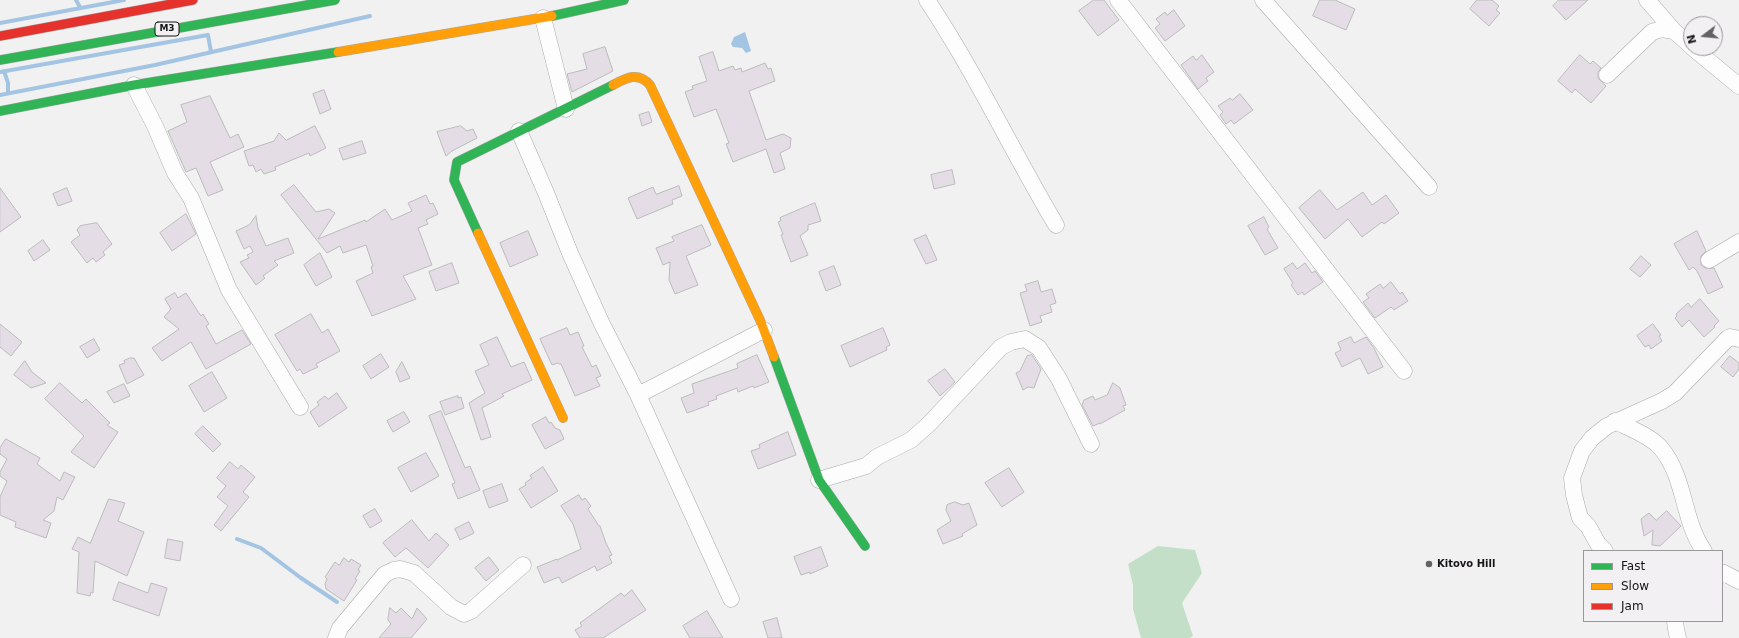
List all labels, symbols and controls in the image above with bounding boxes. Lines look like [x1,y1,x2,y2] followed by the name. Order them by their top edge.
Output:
[1683,16,1723,56] north arrow
[155,22,179,36] road number: M3
[1684,33,1699,45] text: N
[1583,550,1723,622] legend
[1437,558,1495,570] place label: Kitovo Hill
[1424,559,1434,569] marker: Kitovo Hill
[1621,559,1645,573] text: Fast
[1621,579,1649,593] text: Slow
[1621,599,1644,613] text: Jam

